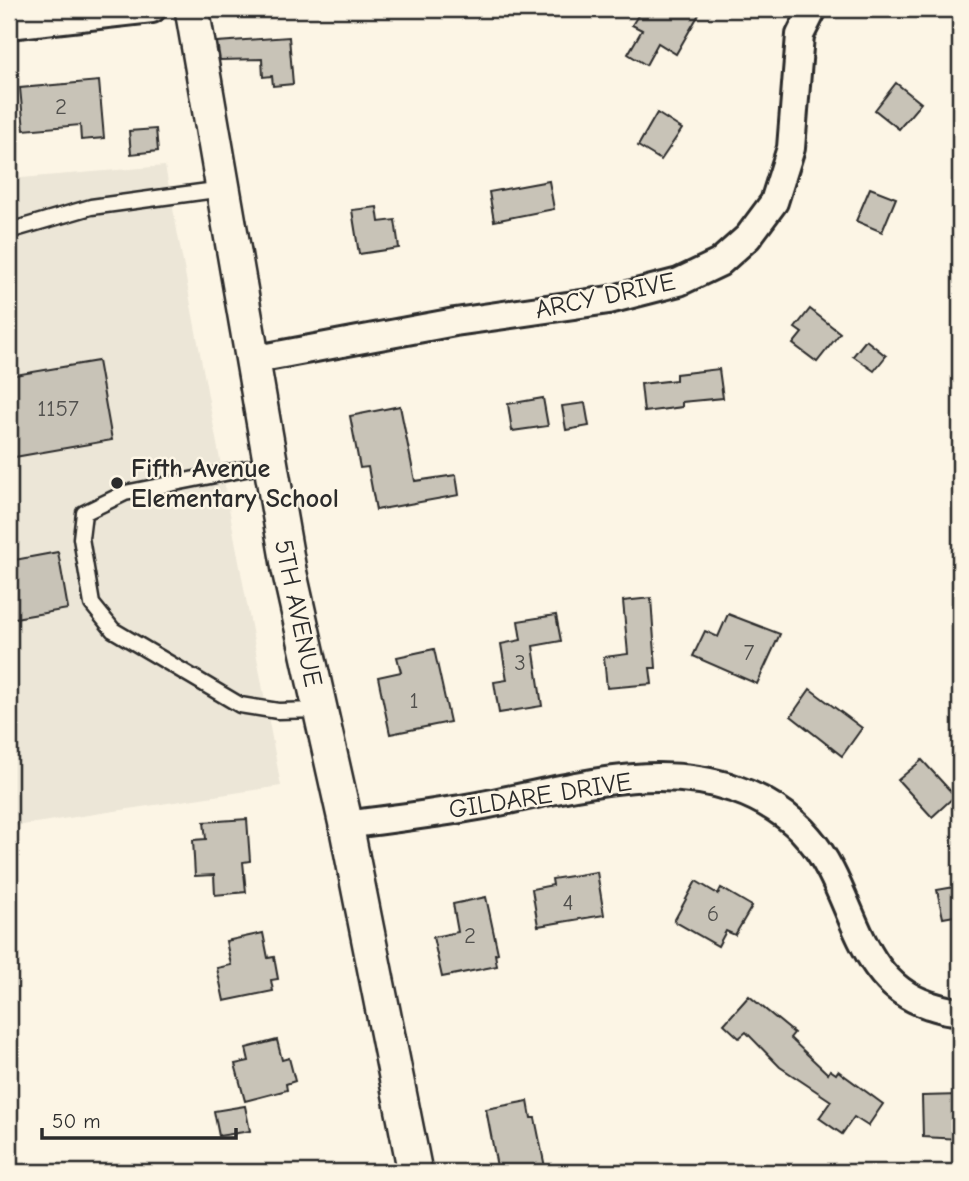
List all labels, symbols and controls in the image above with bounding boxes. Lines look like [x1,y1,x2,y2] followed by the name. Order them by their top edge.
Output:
[55,93,67,120] house number: 2
[532,267,678,325] street label: ARCY DRIVE
[37,395,79,422] house number: 1157
[131,454,339,514] place label: Fifth Avenue Elementary School
[109,475,125,491] marker: Fifth Avenue Elementary School
[268,537,328,689] street label: 5TH AVENUE
[744,639,755,666] house number: 7
[514,649,526,676] house number: 3
[409,687,419,714] house number: 1
[447,767,634,825] street label: GILDARE DRIVE
[562,889,574,916] house number: 4
[707,900,719,927] house number: 6
[464,922,476,949] house number: 2
[42,1097,236,1141] scale bar
[52,1109,101,1133] text: 50 m

